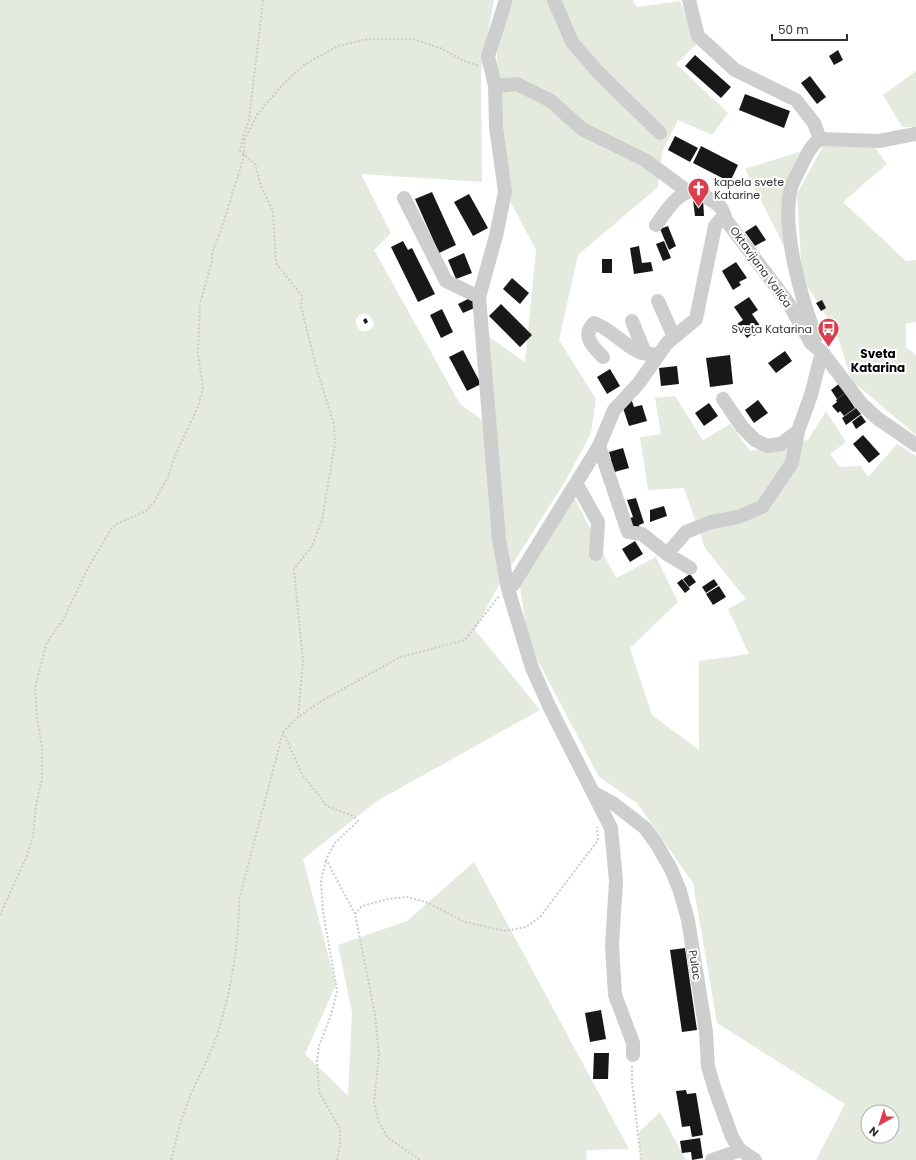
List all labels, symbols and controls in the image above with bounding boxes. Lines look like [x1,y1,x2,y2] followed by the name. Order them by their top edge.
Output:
[772,16,847,42] scale bar
[778,21,809,38] text: 50 m
[714,174,784,203] place label: kapela svete Katarine
[686,175,712,208] church icon: kapela svete Katarine
[726,223,796,311] street label: Oktavijana Valića
[815,316,841,349] bus stop icon: Sveta Katarina
[731,321,812,337] place label: Sveta Katarina
[851,345,905,376] district label: Sveta Katarina
[685,949,705,981] street label: Pulac
[860,1104,900,1144] north arrow
[865,1123,882,1141] text: N

